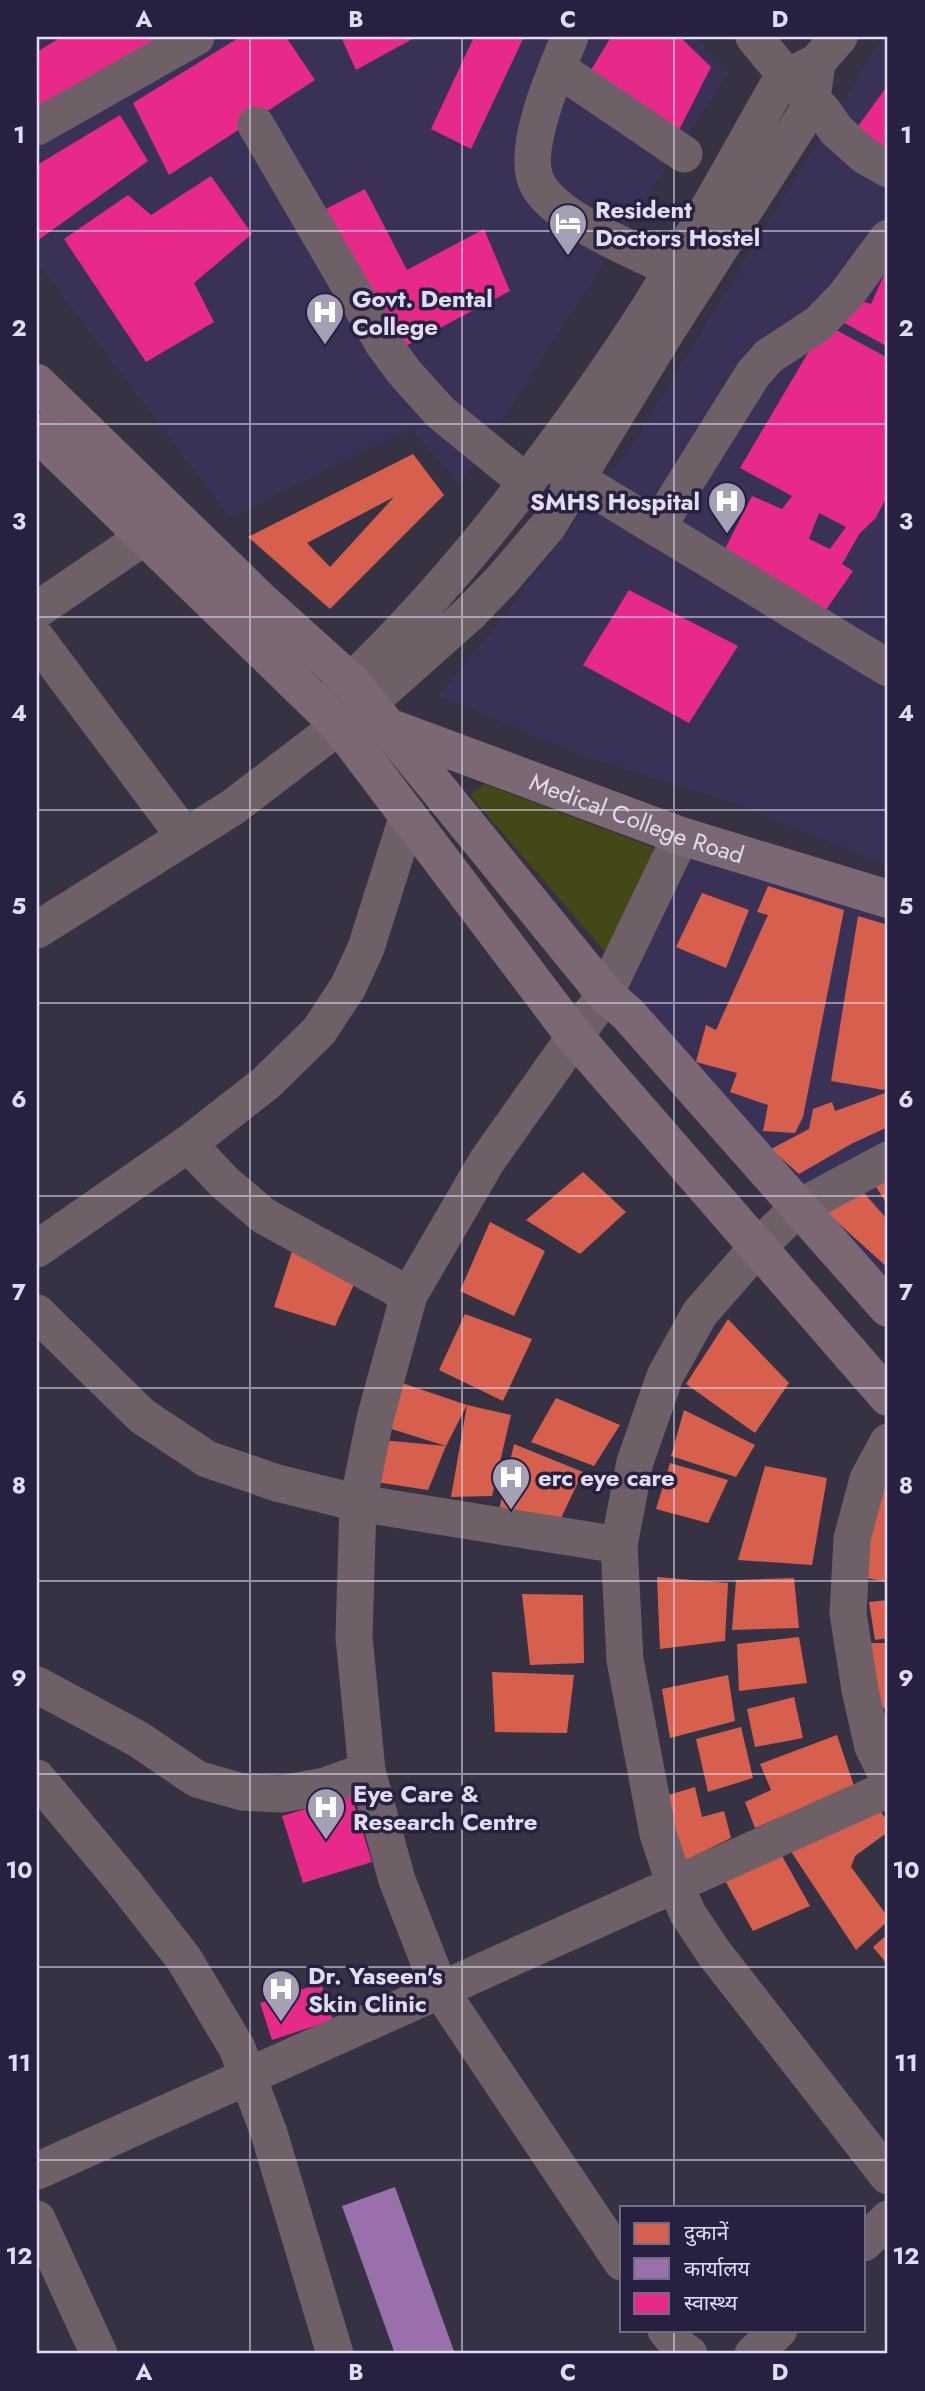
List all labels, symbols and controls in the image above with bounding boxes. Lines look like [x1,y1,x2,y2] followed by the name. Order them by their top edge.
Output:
[135,2,153,36] text: A
[348,2,364,36] text: B
[560,2,576,36] text: C
[772,2,789,36] text: D
[13,118,25,152] text: 1
[900,118,912,152] text: 1
[595,192,760,255] place label: Resident Doctors Hostel
[547,202,589,257] hotel icon: Resident Doctors Hostel
[352,281,493,344] place label: Govt. Dental College
[304,291,346,346] hospital icon: Govt. Dental College
[11,311,27,345] text: 2
[898,311,914,345] text: 2
[706,480,748,535] hospital icon: SMHS Hospital
[530,484,700,519] place label: SMHS Hospital
[12,504,26,538] text: 3
[899,504,913,538] text: 3
[11,696,27,730] text: 4
[898,696,914,730] text: 4
[525,764,749,872] street label: Medical College Road
[12,889,26,923] text: 5
[899,889,913,923] text: 5
[11,1082,27,1116] text: 6
[898,1082,914,1116] text: 6
[12,1275,26,1309] text: 7
[899,1275,913,1309] text: 7
[490,1456,532,1511] hospital icon: erc eye care
[538,1460,675,1495] place label: erc eye care
[12,1468,26,1502] text: 8
[899,1468,913,1502] text: 8
[11,1661,27,1695] text: 9
[898,1661,914,1695] text: 9
[353,1776,537,1839] place label: Eye Care & Research Centre
[305,1786,347,1841] hospital icon: Eye Care & Research Centre
[6,1853,32,1887] text: 10
[893,1853,919,1887] text: 10
[308,1958,443,2021] place label: Dr. Yaseen's Skin Clinic
[260,1968,302,2023] hospital icon: Dr. Yaseen's Skin Clinic
[7,2046,31,2080] text: 11
[894,2046,918,2080] text: 11
[620,2206,866,2332] legend
[684,2218,729,2248] text: दुकानें
[6,2239,32,2273] text: 12
[893,2239,919,2273] text: 12
[684,2254,750,2284] text: कार्यालय
[684,2288,738,2318] text: स्वास्थ्य
[135,2355,153,2389] text: A
[348,2355,364,2389] text: B
[560,2355,576,2389] text: C
[772,2355,789,2389] text: D

